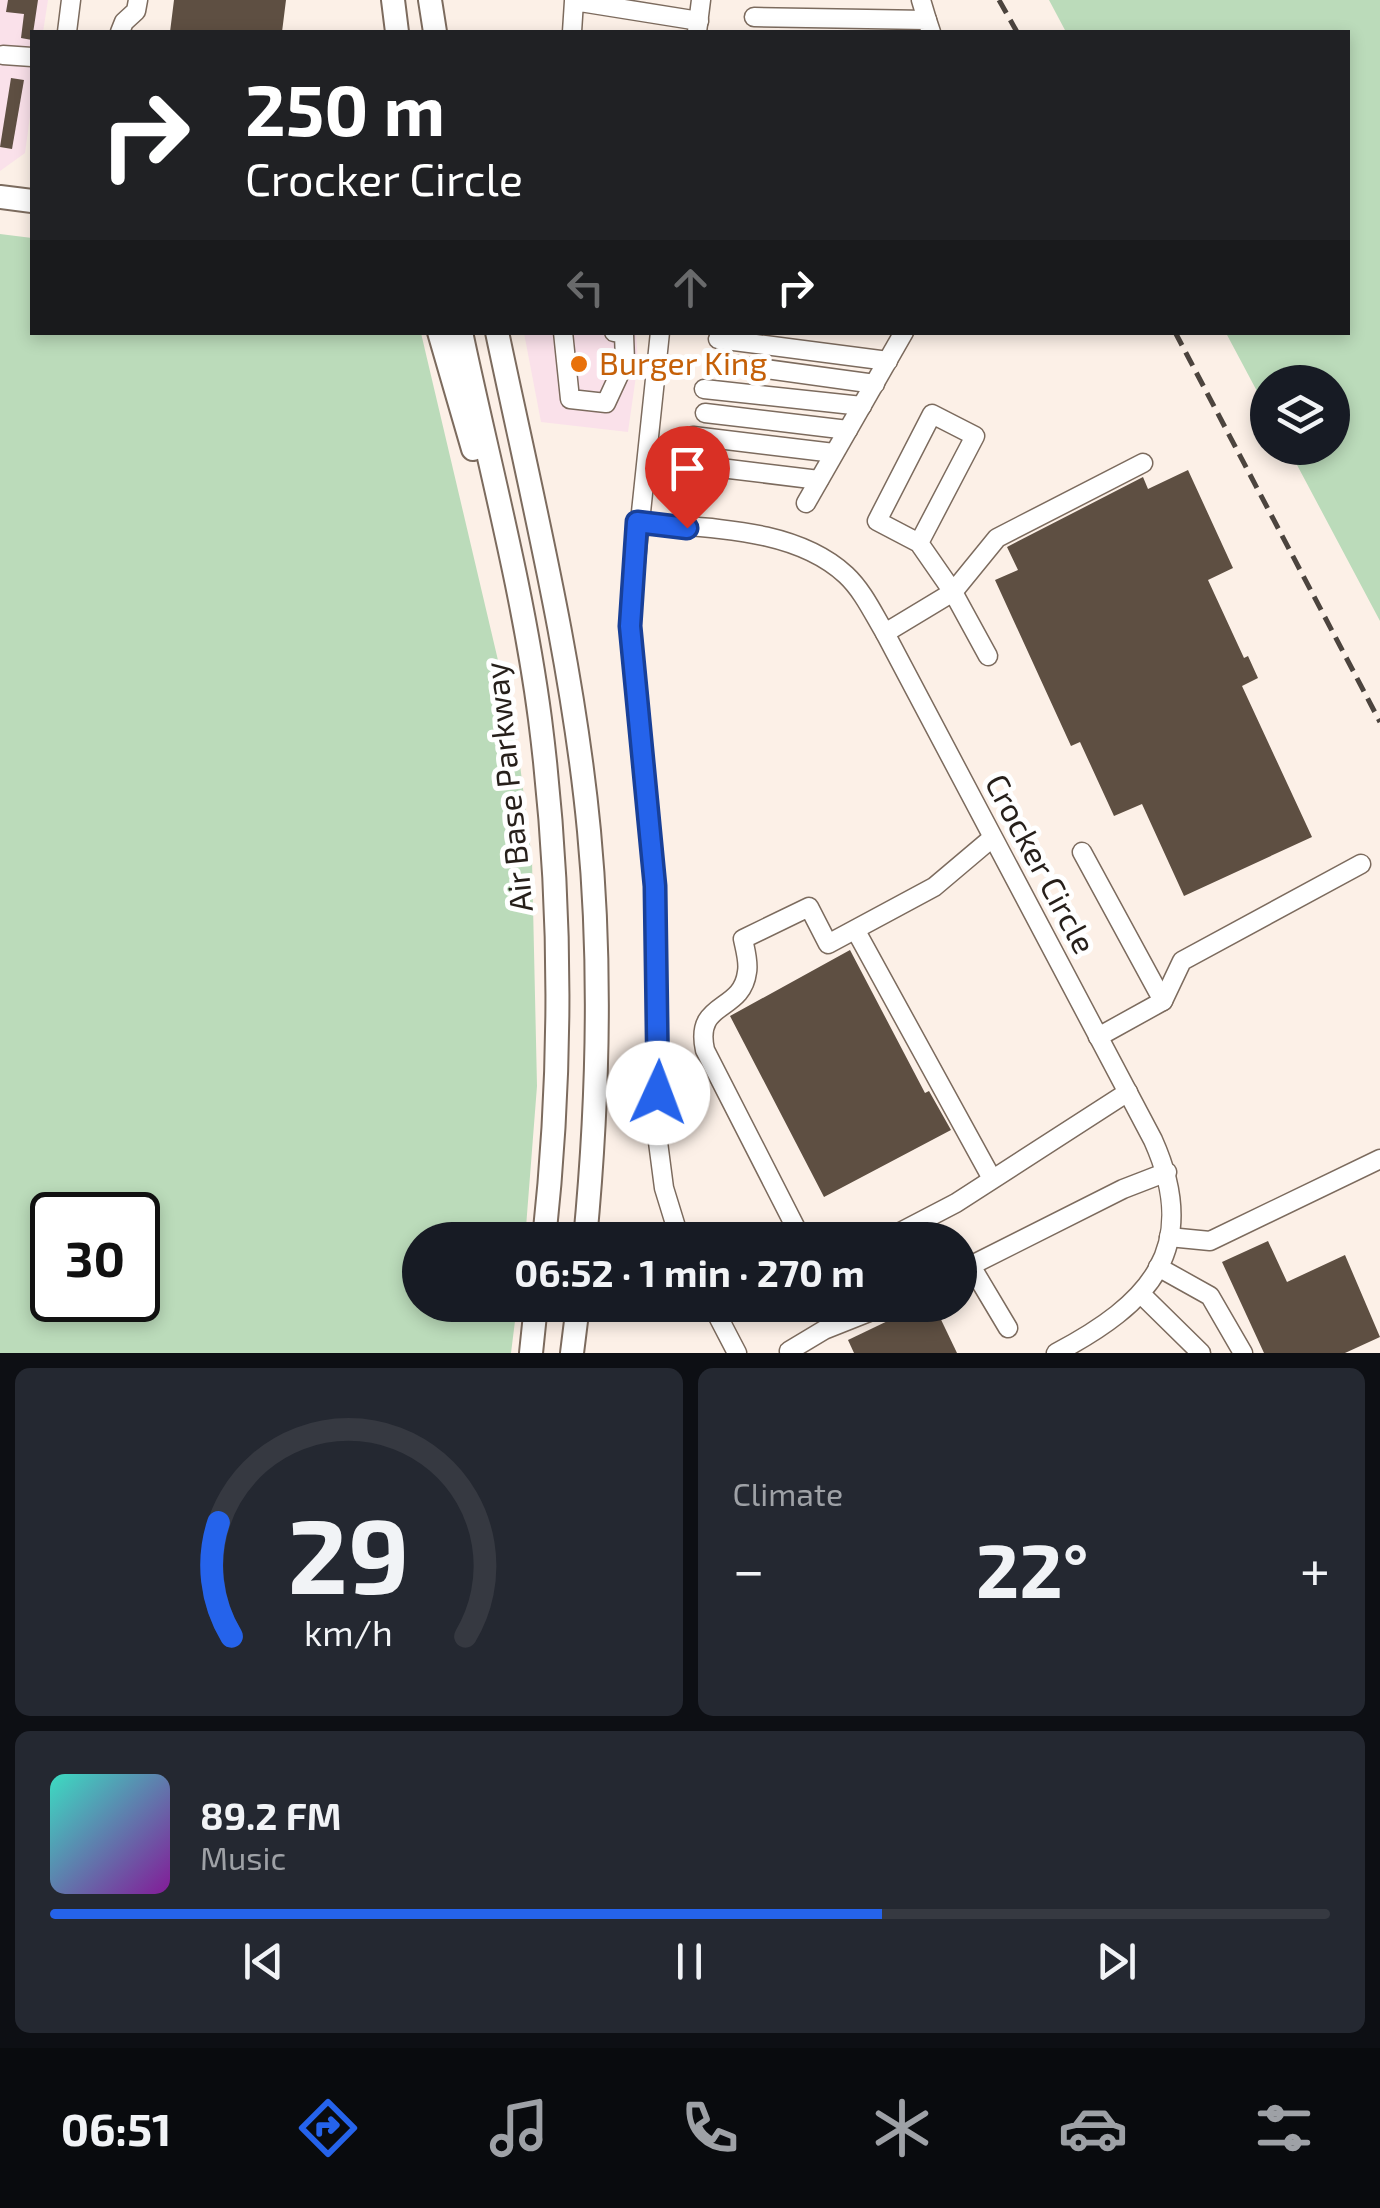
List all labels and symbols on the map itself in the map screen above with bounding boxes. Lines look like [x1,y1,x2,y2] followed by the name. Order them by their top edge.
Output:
[599,343,767,381] place label: Burger King
[568,353,590,375] marker: Burger King
[645,426,730,529] pin
[475,660,539,914] street label: Air Base Parkway
[979,767,1105,959] street label: Crocker Circle
[606,1041,710,1145] position arrow
[30,1192,160,1322] speed limit sign: 30

